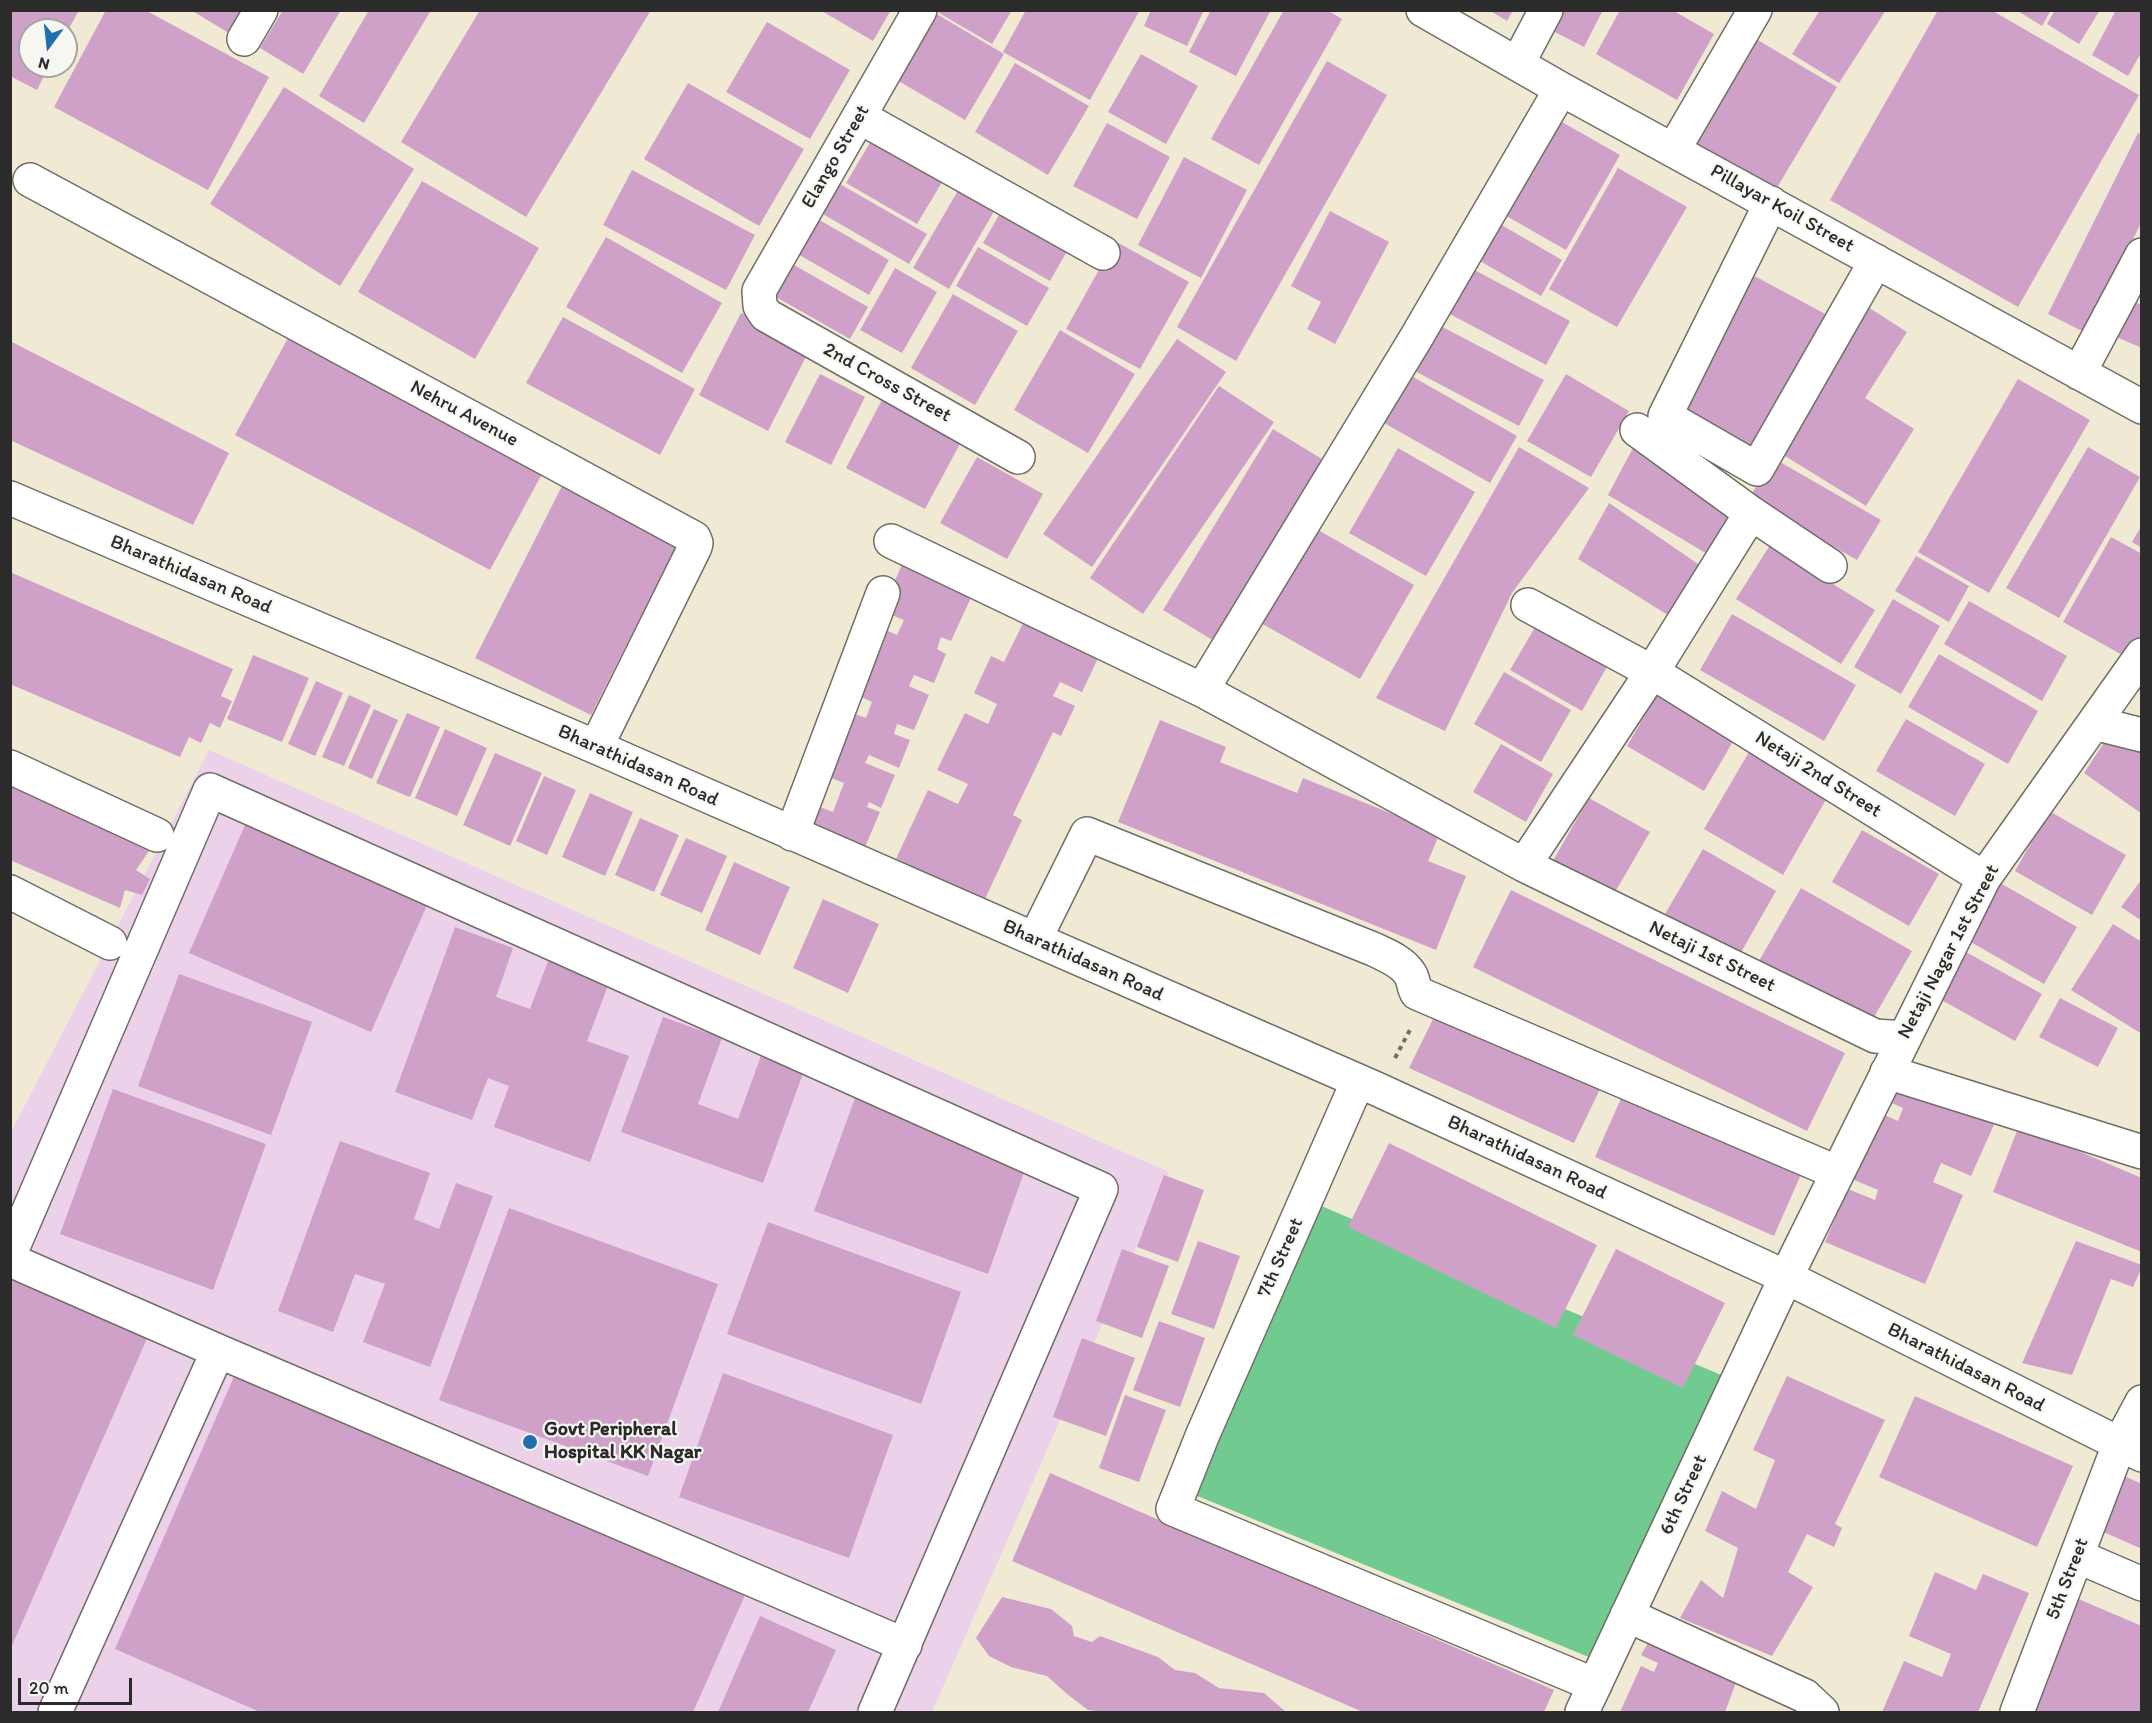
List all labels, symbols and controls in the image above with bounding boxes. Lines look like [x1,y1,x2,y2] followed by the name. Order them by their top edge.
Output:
[18,18,78,78] north arrow
[36,53,51,75] text: N
[797,101,875,213] street label: Elango Street
[1706,159,1858,259] street label: Pillayar Koil Street
[819,338,955,428] street label: 2nd Cross Street
[406,375,522,453] street label: Nehru Avenue
[106,530,276,620] street label: Bharathidasan Road
[554,720,722,812] street label: Bharathidasan Road
[1750,726,1886,824] street label: Netaji 2nd Street
[1893,861,2005,1043] street label: Netaji Nagar 1st Street
[999,915,1167,1007] street label: Bharathidasan Road
[1645,916,1779,998] street label: Netaji 1st Street
[1443,1110,1611,1206] street label: Bharathidasan Road
[1253,1214,1309,1302] street label: 7th Street
[1883,1318,2049,1418] street label: Bharathidasan Road
[544,1418,701,1465] place label: Govt Peripheral Hospital KK Nagar
[521,1433,539,1451] marker: Govt Peripheral Hospital KK Nagar
[1655,1451,1713,1539] street label: 6th Street
[2041,1535,2095,1623] street label: 5th Street
[21,1666,135,1704] scale bar
[29,1677,69,1699] text: 20 m

